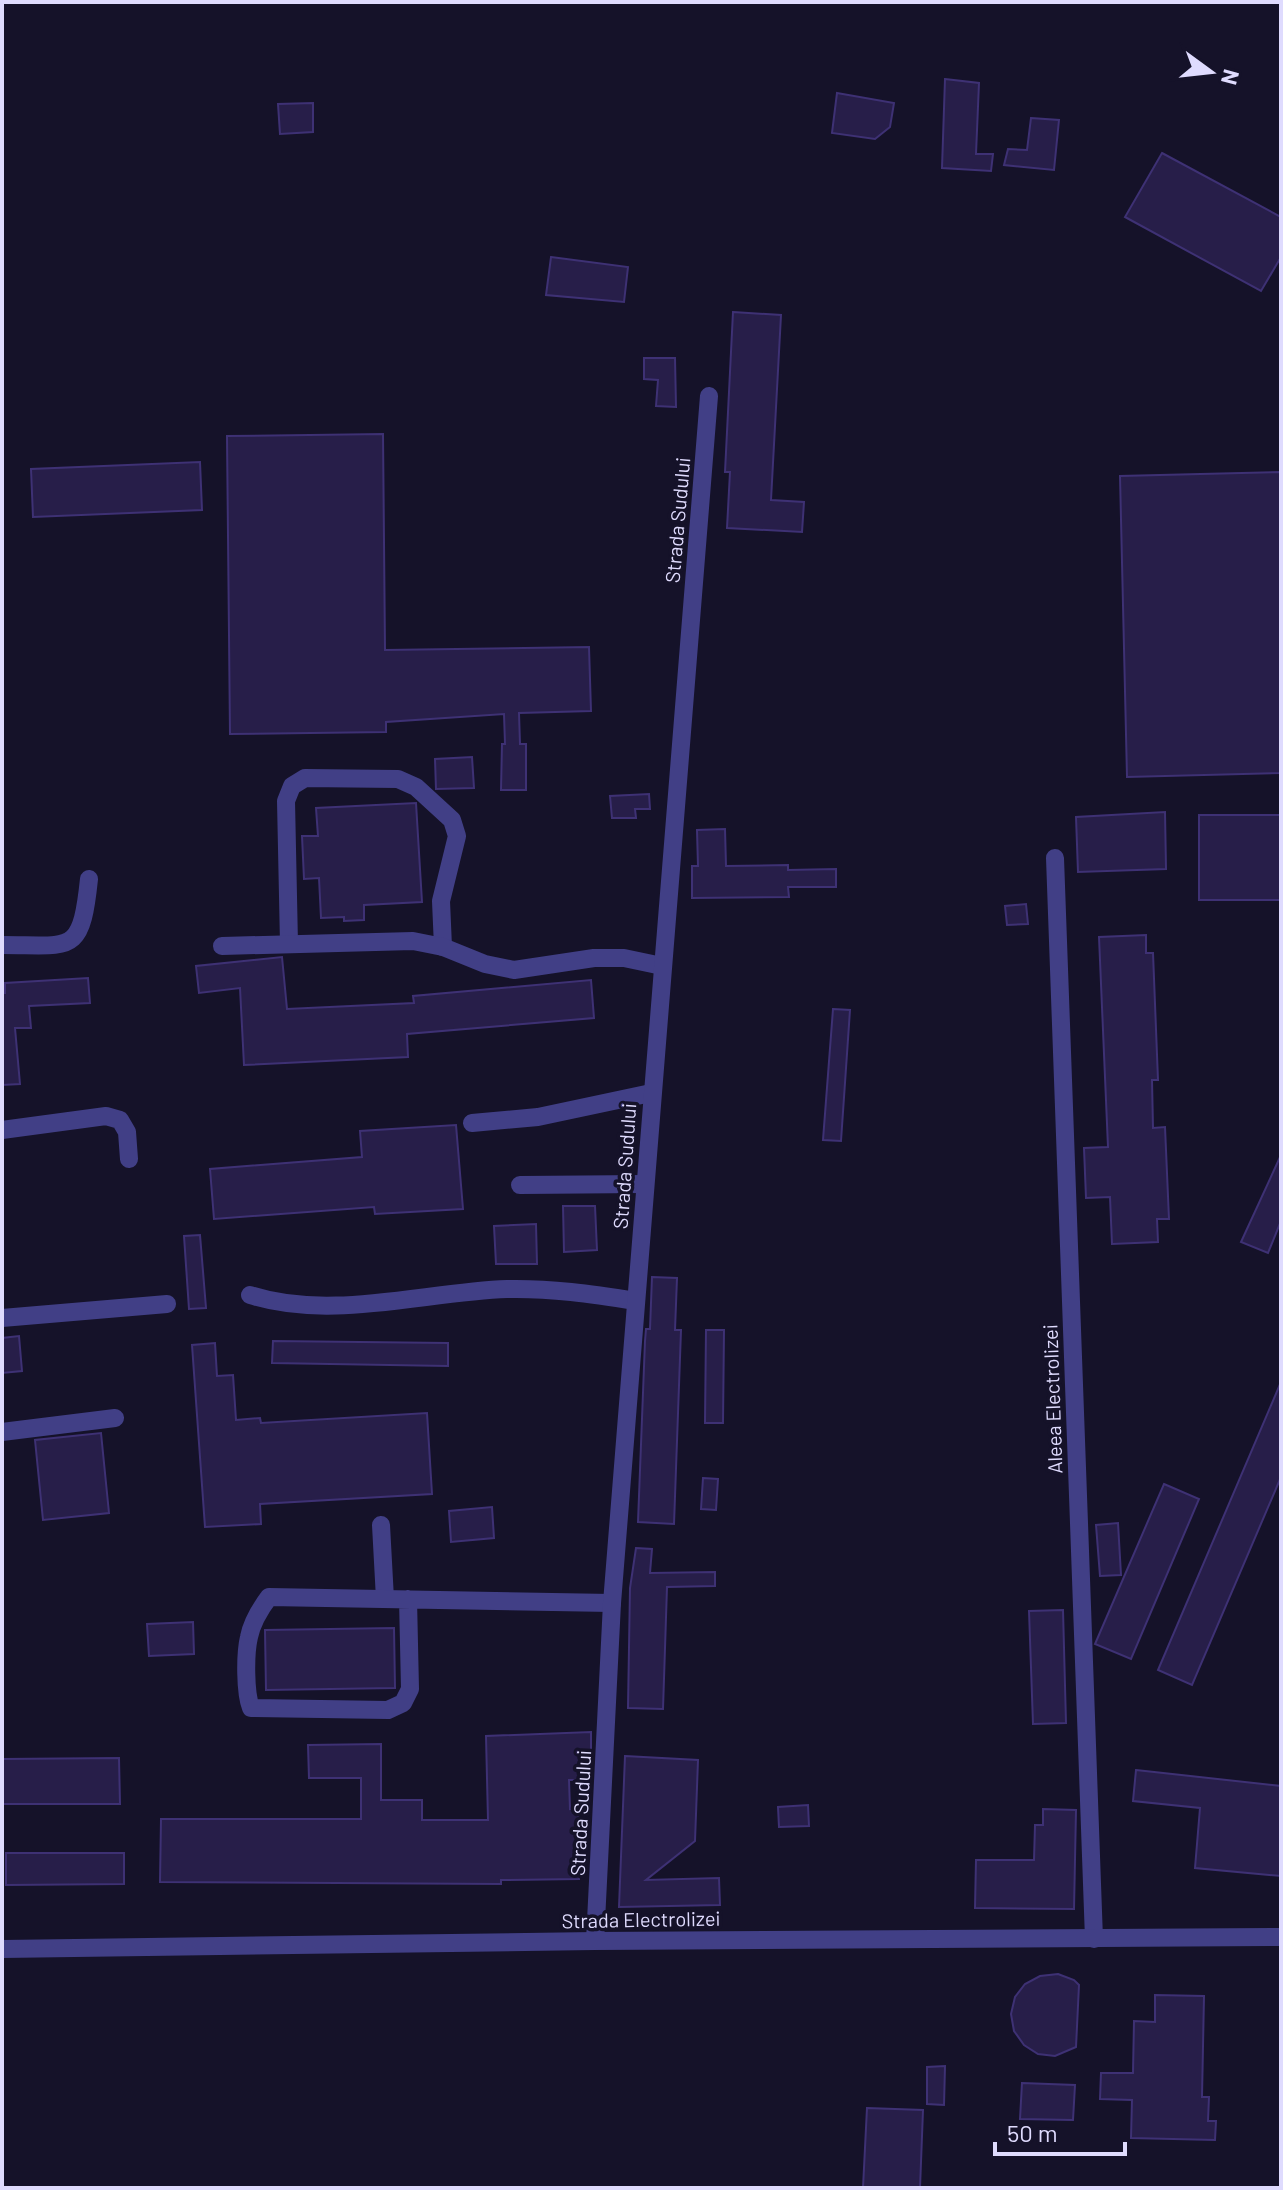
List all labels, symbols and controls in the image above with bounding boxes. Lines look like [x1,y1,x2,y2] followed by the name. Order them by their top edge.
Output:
[1171,32,1251,112] north arrow
[1217,67,1246,88] text: N
[660,456,694,584] street label: Strada Sudului
[608,1102,640,1230] street label: Strada Sudului
[1037,1324,1067,1474] street label: Aleea Electrolizei
[565,1749,595,1877] street label: Strada Sudului
[561,1906,721,1932] street label: Strada Electrolizei
[995,2106,1125,2156] scale bar
[1007,2118,1058,2147] text: 50 m

